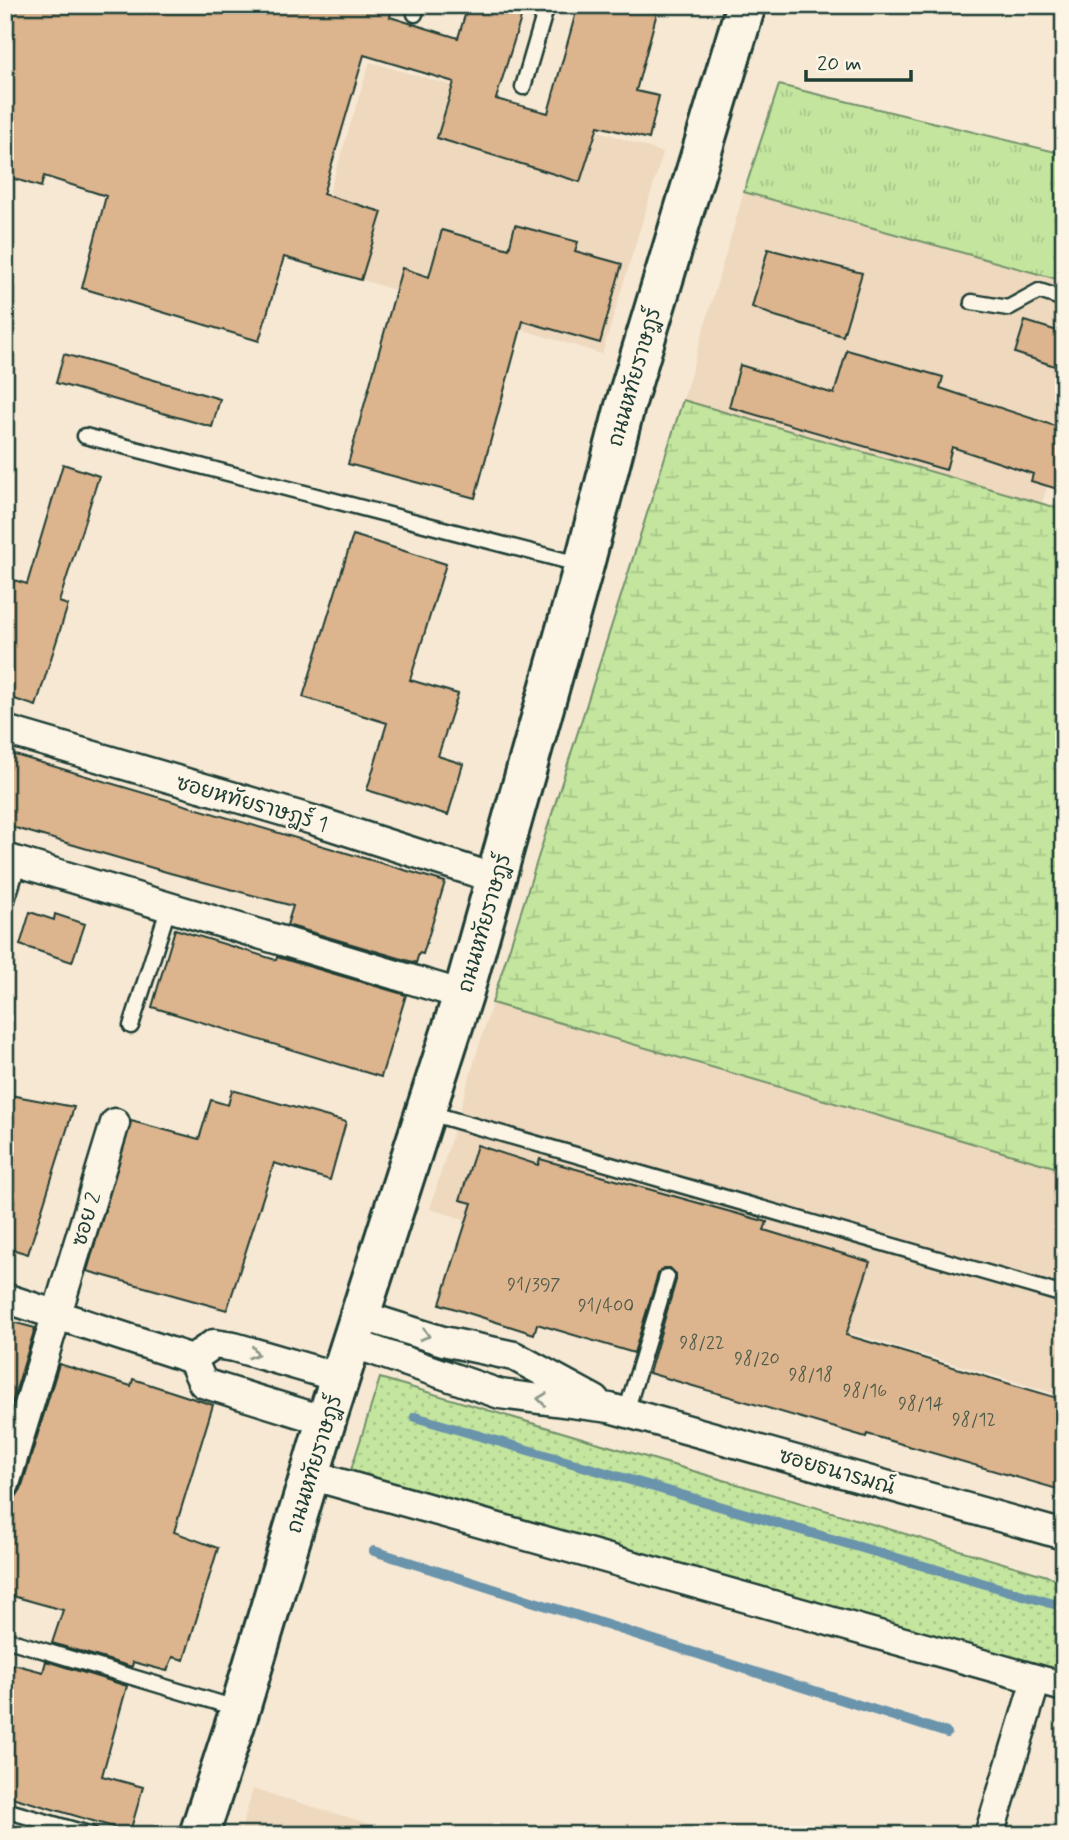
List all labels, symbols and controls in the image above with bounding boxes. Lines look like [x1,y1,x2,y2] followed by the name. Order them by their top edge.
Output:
[806,38,912,82] scale bar
[817,50,862,78] text: 20 m
[602,305,668,450] street label: ถนนหทัยราษฎร์
[173,769,331,839] street label: ซอยหทัยราษฎร์ 1
[452,851,518,996] street label: ถนนหทัยราษฎร์
[66,1189,108,1250] street label: ซอย 2
[507,1273,561,1297] house number: 91/397
[578,1294,634,1318] house number: 91/400
[419,1327,431,1342] one-way arrow
[680,1331,724,1355] house number: 98/22
[248,1345,260,1359] one-way arrow
[734,1347,780,1371] house number: 98/20
[789,1363,833,1387] house number: 98/18
[843,1379,887,1403] house number: 98/16
[281,1392,349,1537] street label: ถนนหทัยราษฎร์
[536,1392,548,1407] one-way arrow
[898,1392,944,1416] house number: 98/14
[952,1408,996,1432] house number: 98/12
[775,1442,898,1502] street label: ซอยธนารมณ์

